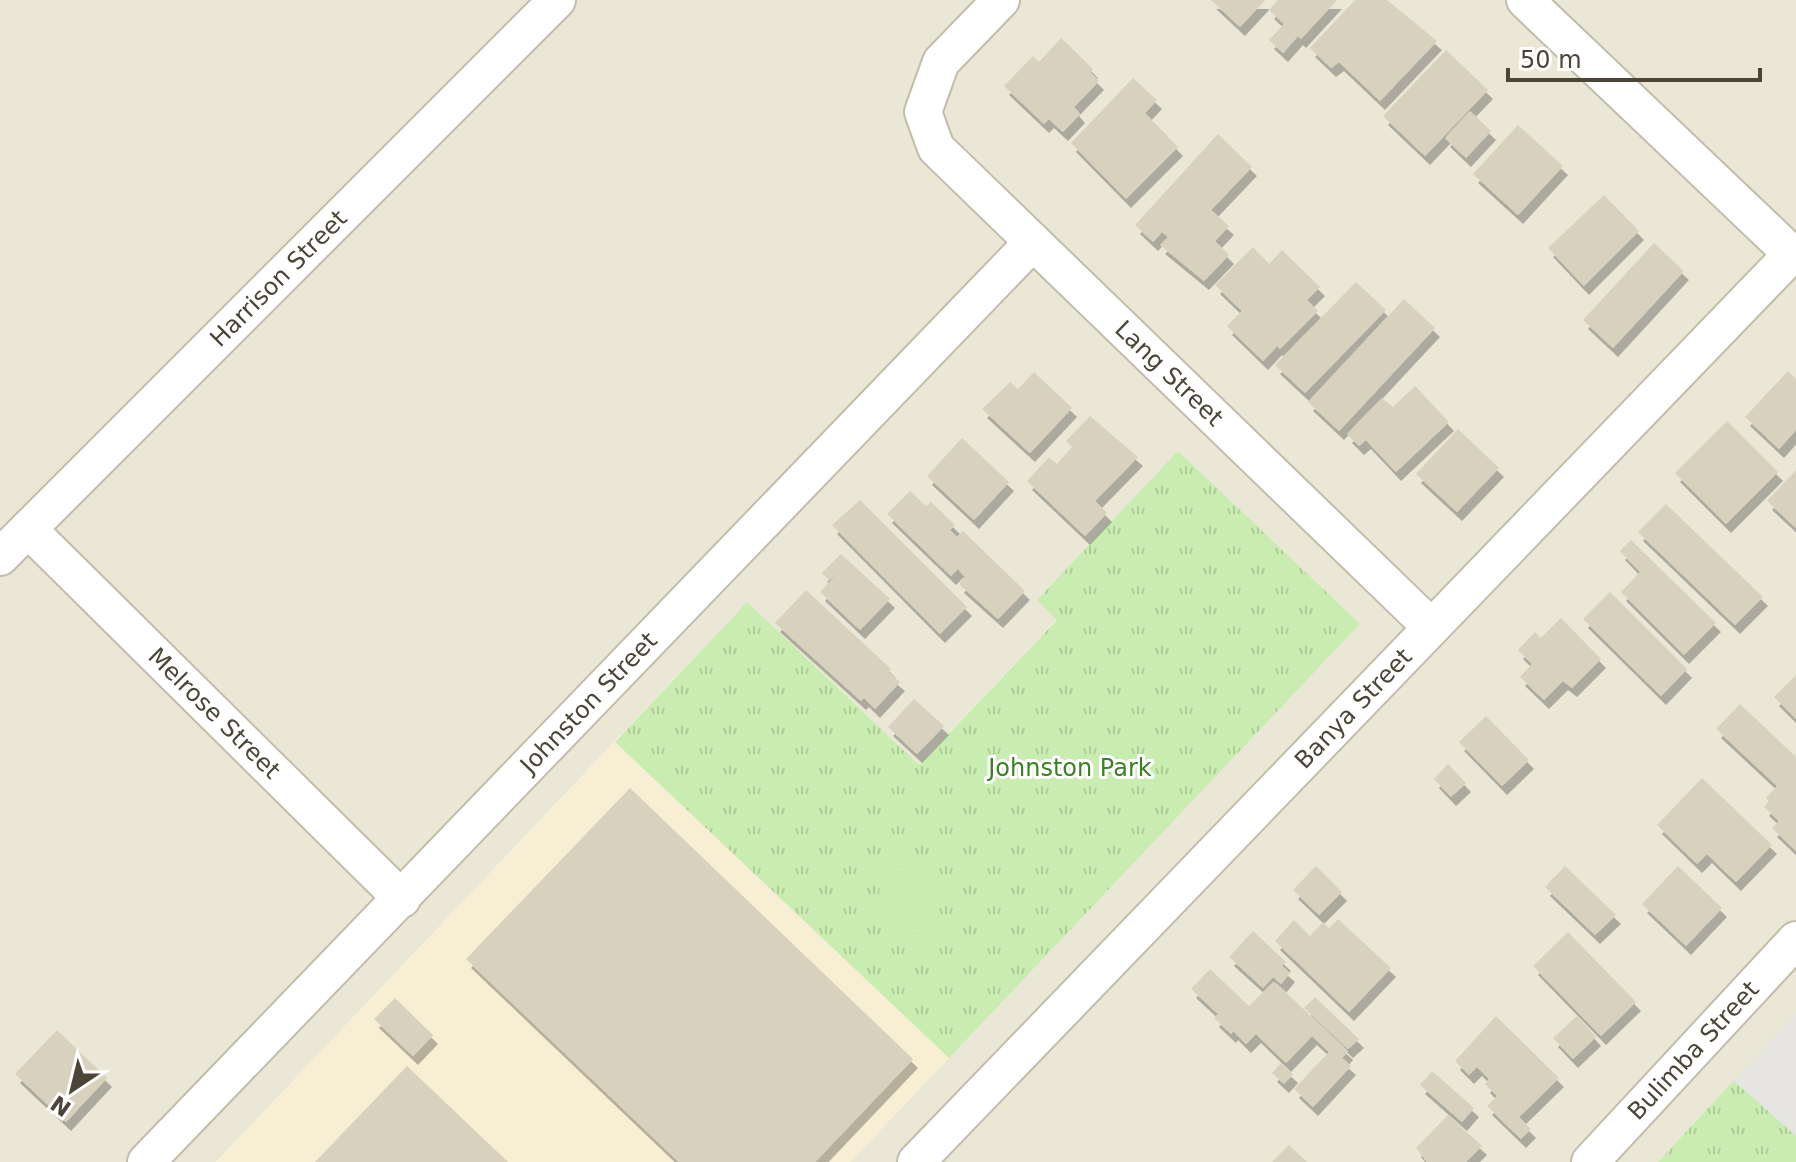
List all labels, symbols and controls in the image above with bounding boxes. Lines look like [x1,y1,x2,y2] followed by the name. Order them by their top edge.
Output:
[1508,32,1760,82] scale bar
[1520,46,1582,74] text: 50 m
[204,204,353,353] street label: Harrison Street
[1109,315,1229,432] street label: Lang Street
[513,627,663,780] street label: Johnston Street
[143,642,286,784] street label: Melrose Street
[1289,643,1418,774] street label: Banya Street
[986,754,1152,782] park label: Johnston Park
[1622,975,1765,1126] street label: Bulimba Street
[32,1050,112,1130] north arrow
[46,1090,76,1121] text: N

